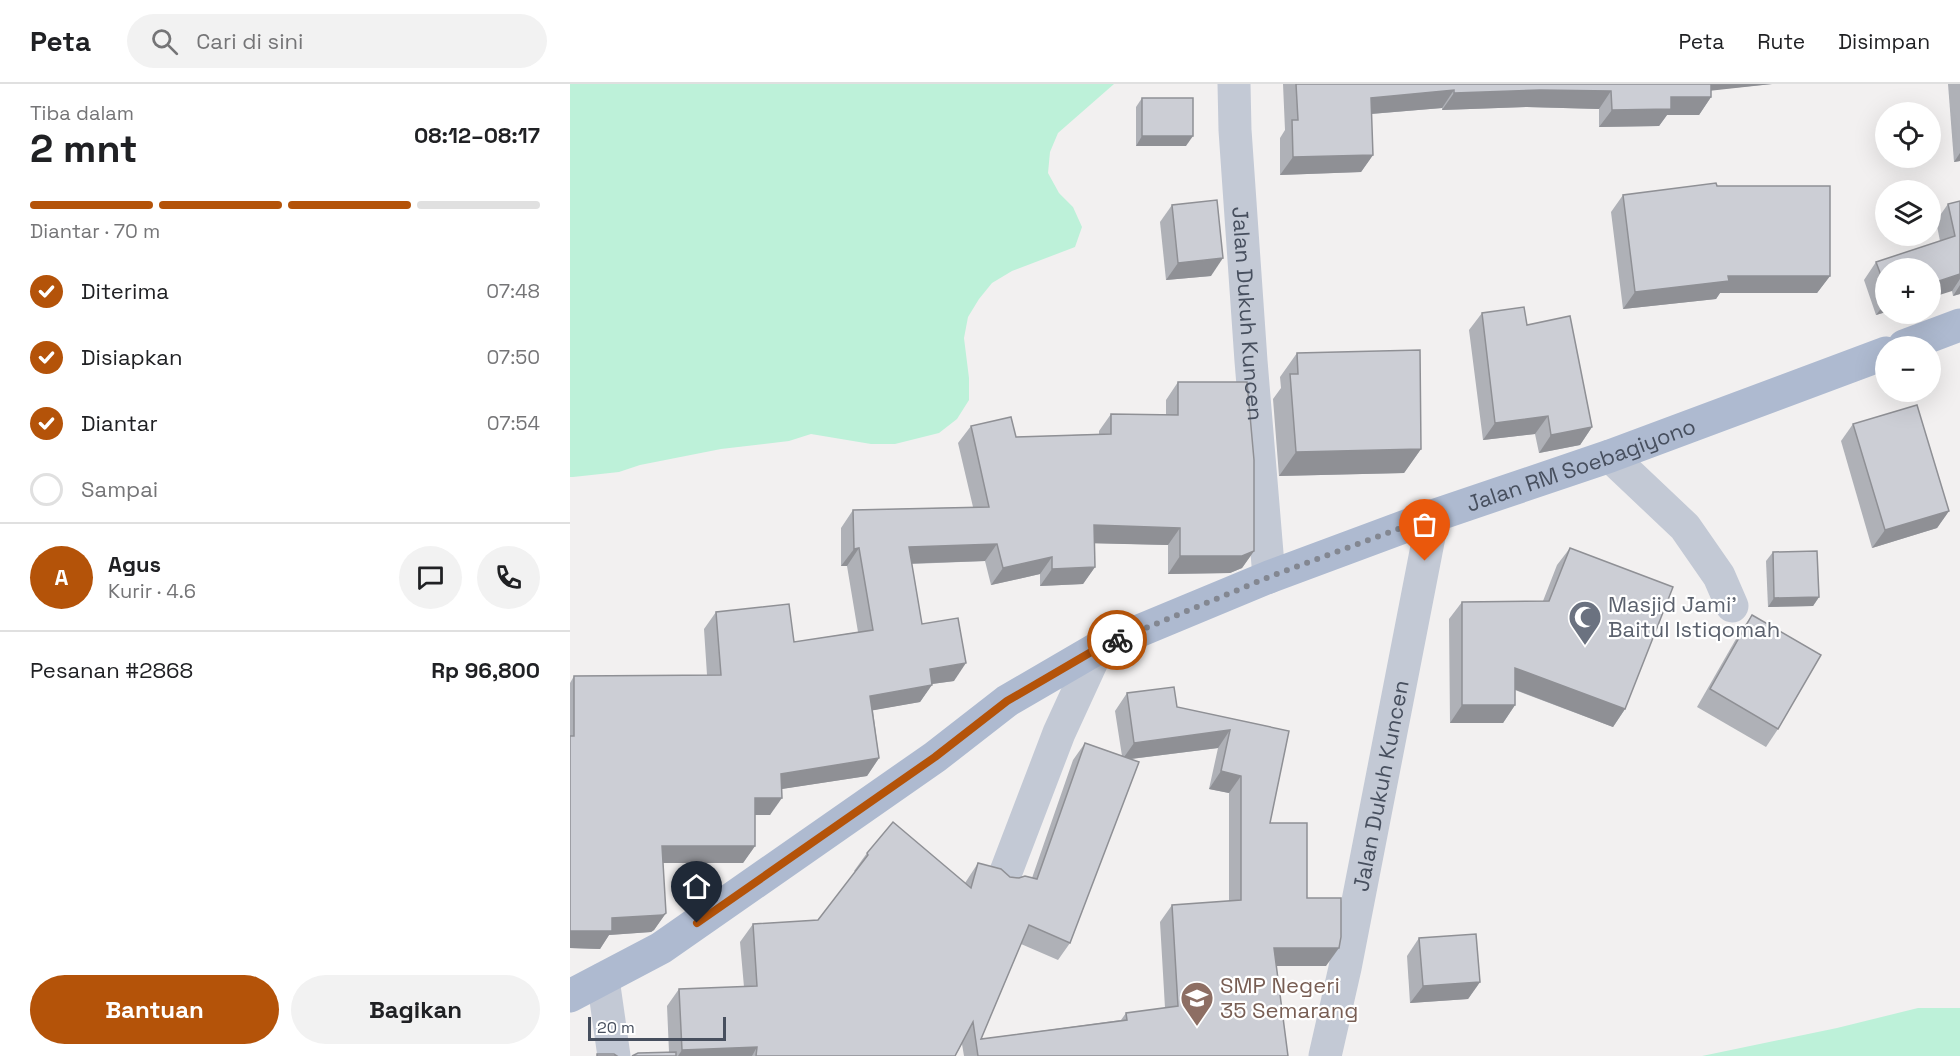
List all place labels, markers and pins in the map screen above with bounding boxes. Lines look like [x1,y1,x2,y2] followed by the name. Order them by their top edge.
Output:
[1399,499,1450,561] pin
[1608,590,1780,643] place label: Masjid Jami' Baitul Istiqomah
[1567,599,1603,646] mosque icon: Masjid Jami' Baitul Istiqomah
[671,861,722,923] pin
[1220,971,1358,1024] place label: SMP Negeri 35 Semarang
[1179,980,1215,1027] school or university icon: SMP Negeri 35 Semarang

